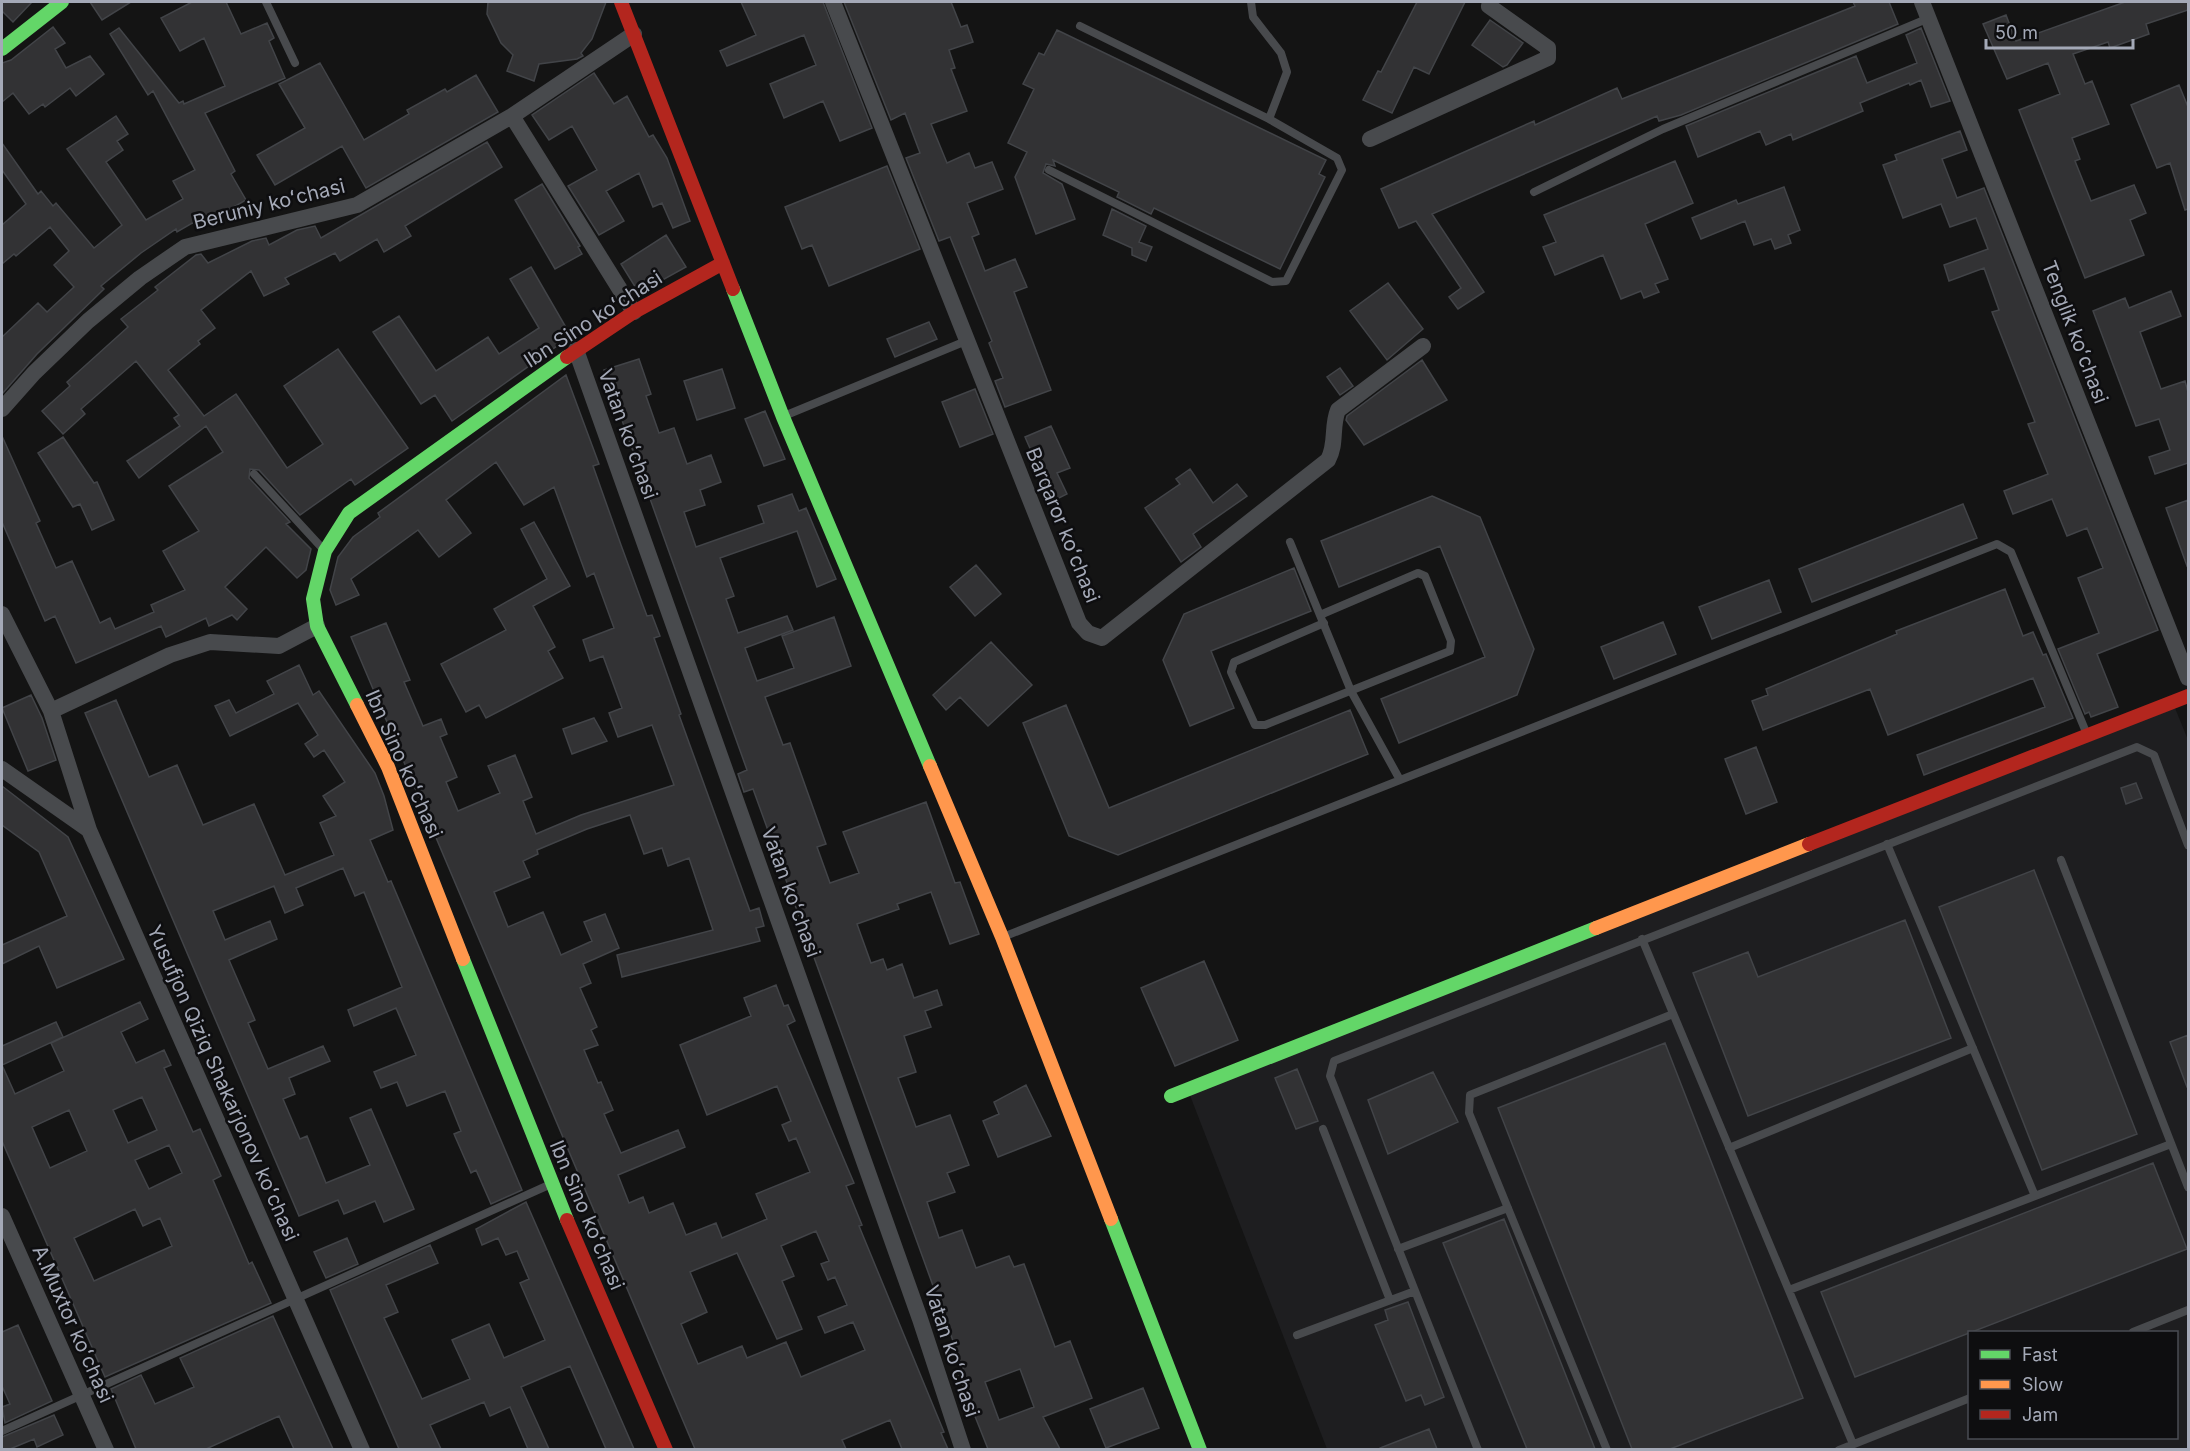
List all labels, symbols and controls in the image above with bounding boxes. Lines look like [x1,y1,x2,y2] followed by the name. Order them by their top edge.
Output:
[1986,12,2133,50] scale bar
[1995,22,2038,43] text: 50 m
[191,174,347,234] street label: Beruniy koʻchasi
[2037,257,2113,407] street label: Tenglik koʻchasi
[519,265,667,373] street label: Ibn Sino koʻchasi
[593,365,663,503] street label: Vatan koʻchasi
[1021,444,1105,606] street label: Barqaror koʻchasi
[361,686,447,842] street label: Ibn Sino koʻchasi
[756,823,826,961] street label: Vatan koʻchasi
[142,921,304,1245] street label: Yusufjon Qiziq Shakarjonov koʻchasi
[545,1137,629,1293] street label: Ibn Sino koʻchasi
[27,1241,119,1407] street label: A.Muxtor koʻchasi
[919,1282,985,1420] street label: Vatan koʻchasi
[1968,1331,2178,1439] legend
[2022,1344,2058,1365] text: Fast
[2022,1374,2063,1395] text: Slow
[2022,1404,2058,1425] text: Jam

